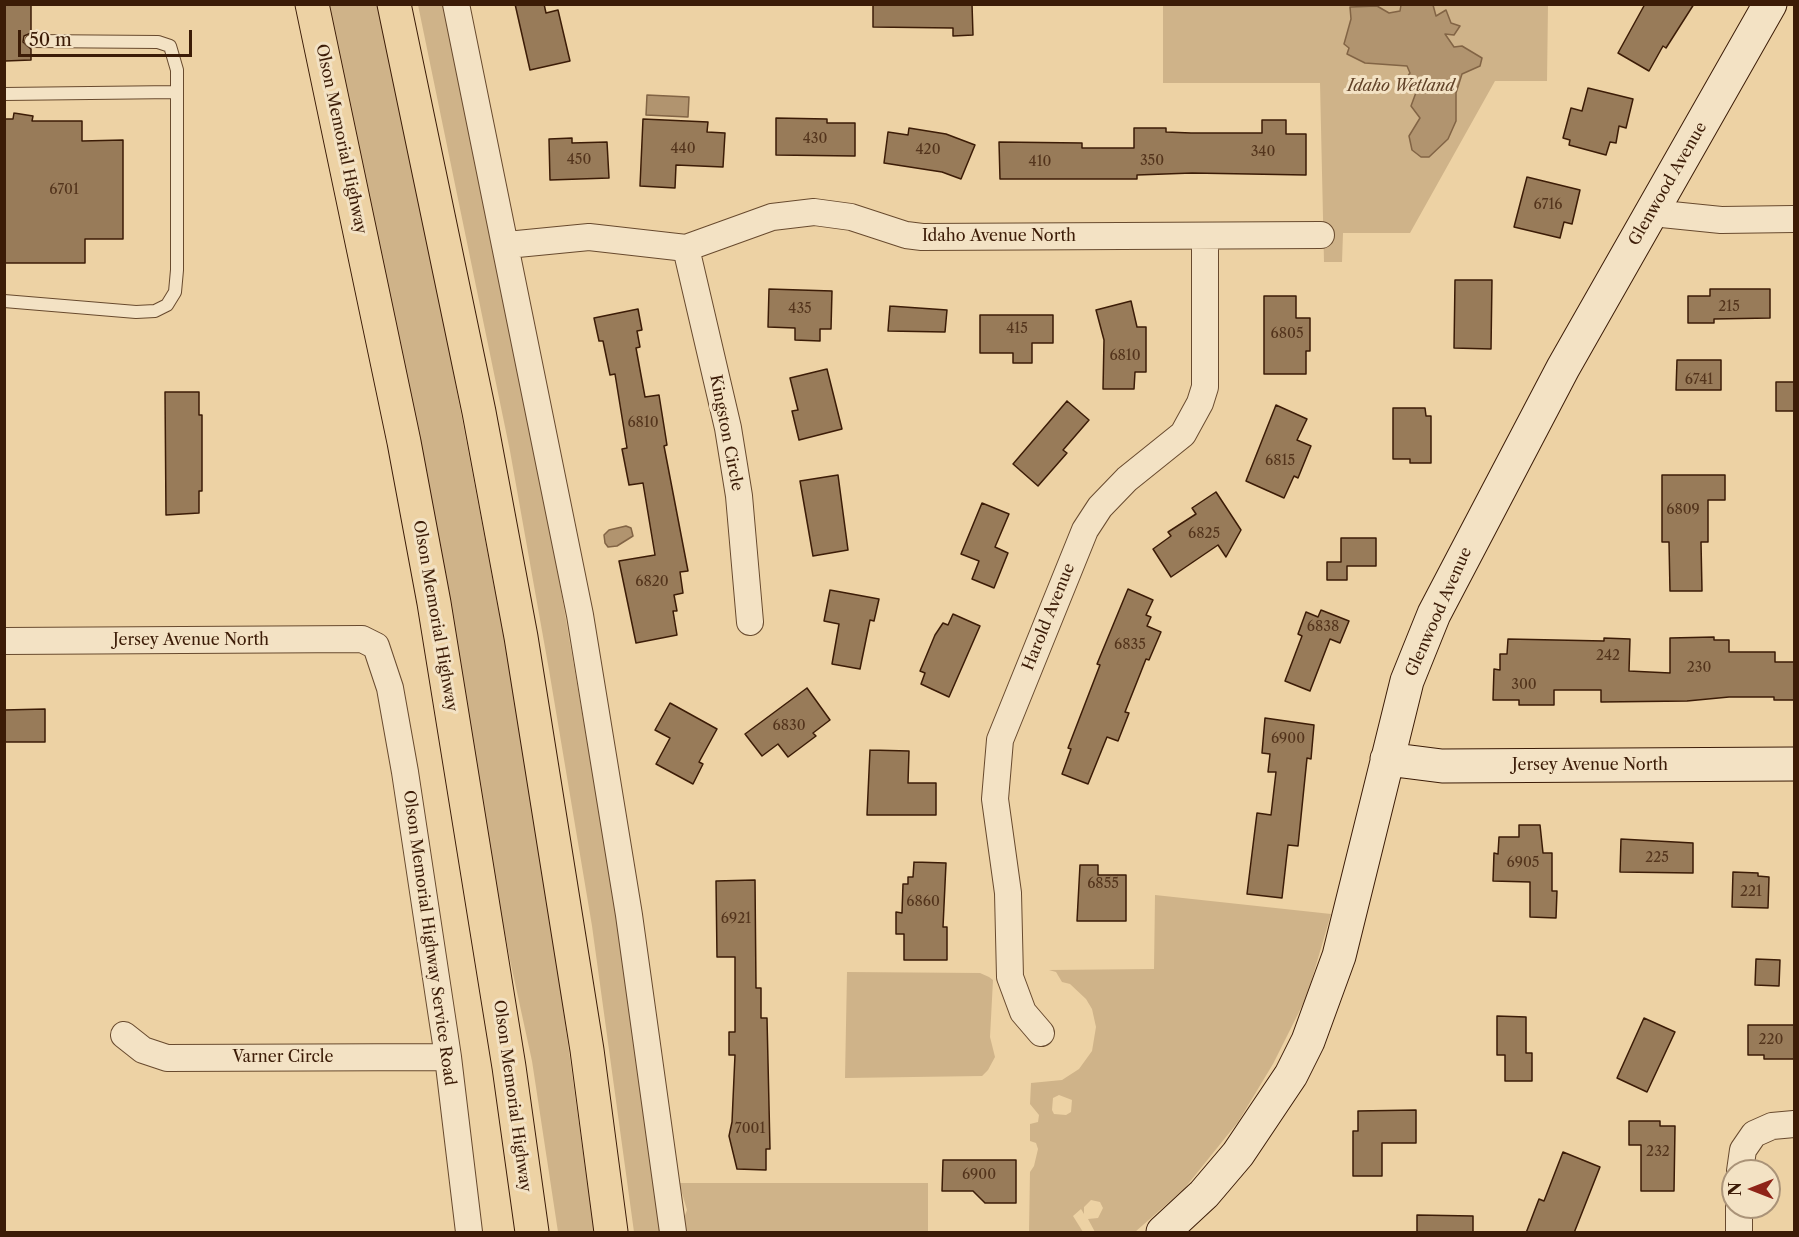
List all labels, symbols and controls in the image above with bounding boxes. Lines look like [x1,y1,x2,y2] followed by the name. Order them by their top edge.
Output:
[21,18,195,56] scale bar
[29,29,72,51] text: 50 m
[311,42,371,236] street label: Olson Memorial Highway
[1347,76,1455,96] park label: Idaho Wetland
[1625,119,1711,249] street label: Glenwood Avenue
[803,131,827,147] house number: 430
[670,141,696,157] house number: 440
[915,142,941,158] house number: 420
[1251,144,1275,160] house number: 340
[567,152,591,168] house number: 450
[1140,153,1164,169] house number: 350
[1029,154,1051,170] house number: 410
[49,182,79,198] house number: 6701
[1533,197,1563,213] house number: 6716
[922,226,1076,246] street label: Idaho Avenue North
[1718,299,1740,315] house number: 215
[788,301,812,317] house number: 435
[1006,321,1028,337] house number: 415
[1271,326,1303,342] house number: 6805
[1109,348,1141,364] house number: 6810
[1685,372,1713,388] house number: 6741
[705,373,747,493] street label: Kingston Circle
[627,415,659,431] house number: 6810
[1265,453,1295,469] house number: 6815
[1666,502,1700,518] house number: 6809
[409,519,461,713] street label: Olson Memorial Highway
[1188,526,1220,542] house number: 6825
[1402,544,1476,680] street label: Glenwood Avenue
[1019,561,1079,673] street label: Harold Avenue
[635,574,669,590] house number: 6820
[1307,619,1339,635] house number: 6838
[113,630,269,650] street label: Jersey Avenue North
[1114,637,1146,653] house number: 6835
[1596,648,1620,664] house number: 242
[1687,660,1711,676] house number: 230
[1511,677,1537,693] house number: 300
[772,718,806,734] house number: 6830
[1271,731,1305,747] house number: 6900
[1512,755,1668,775] street label: Jersey Avenue North
[399,789,459,1087] street label: Olson Memorial Highway Service Road
[1645,850,1669,866] house number: 225
[1507,855,1539,871] house number: 6905
[1087,876,1119,892] house number: 6855
[1740,884,1762,900] house number: 221
[906,894,940,910] house number: 6860
[721,911,751,927] house number: 6921
[489,999,535,1193] street label: Olson Memorial Highway
[1759,1032,1783,1048] house number: 220
[232,1047,334,1067] street label: Varner Circle
[735,1121,765,1137] house number: 7001
[1646,1144,1670,1160] house number: 232
[1721,1159,1781,1219] north arrow
[962,1167,996,1183] house number: 6900
[1725,1182,1745,1196] text: N

